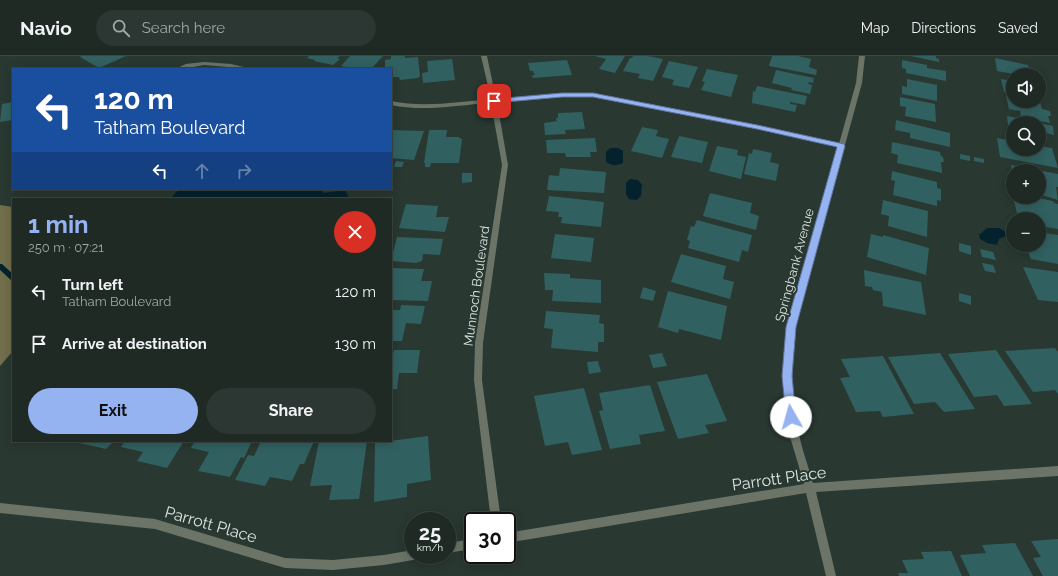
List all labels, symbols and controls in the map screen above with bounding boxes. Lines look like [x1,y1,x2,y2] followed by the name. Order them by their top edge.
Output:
[96,10,376,46] search box
[20,17,72,39] text: Navio
[110,17,132,39] icon: search
[142,19,225,37] text: Search here
[861,20,889,36] text: Map
[911,20,976,36] text: Directions
[998,20,1038,36] text: Saved
[1006,68,1046,252] map controls
[1006,68,1046,108] button: sound
[94,83,174,116] text: 120 m
[28,84,80,136] icon: left
[477,84,511,118] pin
[483,90,505,112] icon: arrive
[1006,116,1046,156] button: search
[94,117,245,138] text: Tatham Boulevard
[149,160,171,182] icon: left
[191,160,213,182] icon: ahead
[233,160,255,182] icon: right
[1006,164,1046,204] button: +
[772,206,817,324] street label: Springbank Avenue
[28,210,89,239] text: 1 min
[334,211,376,253] button: close
[1006,212,1046,252] button: −
[461,225,492,347] street label: Munnoch Boulevard
[28,240,104,255] text: 250 m · 07:21
[62,276,123,294] text: Turn left
[28,281,50,303] icon: left
[335,283,376,301] text: 120 m
[62,294,171,309] text: Tatham Boulevard
[28,333,50,355] icon: arrive
[62,335,207,353] text: Arrive at destination
[335,335,376,353] text: 130 m
[28,388,198,434] button: Exit
[206,388,376,434] button: Share
[770,396,812,438] position arrow
[731,462,827,495] street label: Parrott Place
[163,502,259,547] street label: Parrott Place
[464,512,516,564] speed limit sign: 30
[419,521,441,545] text: 25
[417,542,443,553] text: km/h

